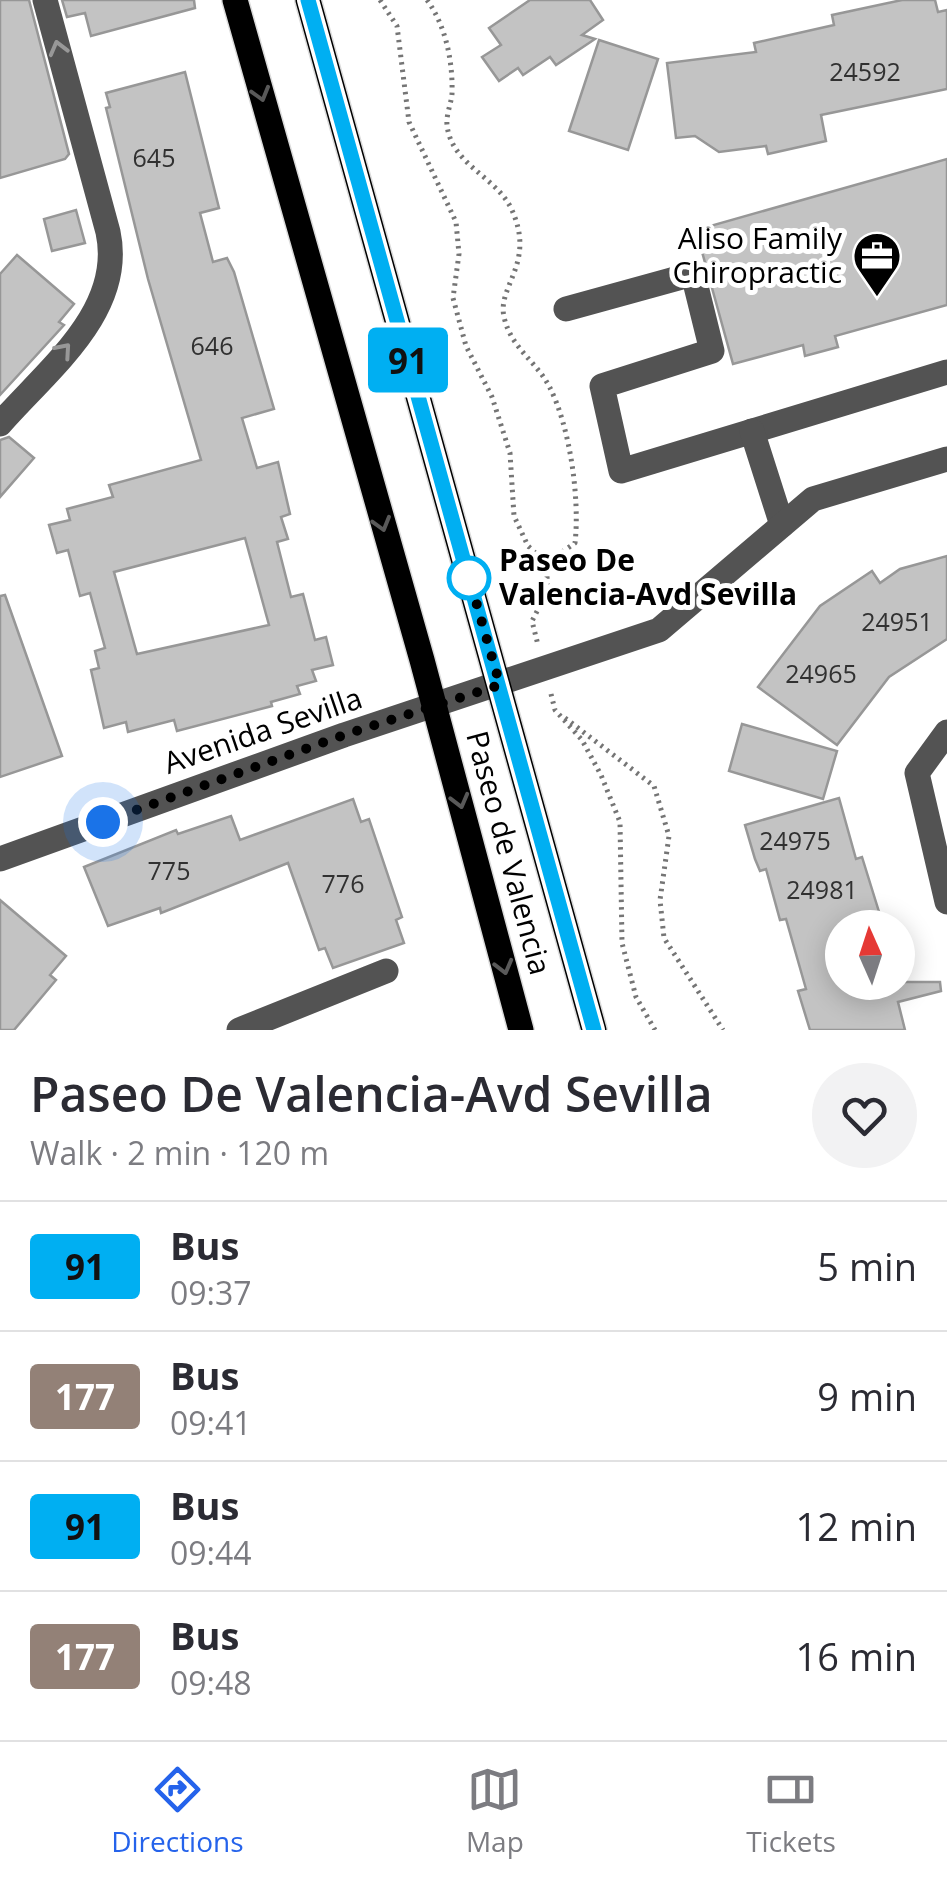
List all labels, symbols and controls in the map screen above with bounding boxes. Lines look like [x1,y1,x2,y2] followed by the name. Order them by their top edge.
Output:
[49,40,70,57] one-way arrow
[829,54,901,88] house number: 24592
[250,85,271,102] one-way arrow
[133,140,175,174] house number: 645
[673,217,843,292] place label: Aliso Family Chiropractic
[851,230,903,298] office icon: Aliso Family Chiropractic
[191,328,233,362] house number: 646
[363,328,453,392] line badge: 91
[388,337,428,384] text: 91
[53,344,71,362] one-way arrow
[371,515,392,532] one-way arrow
[499,539,797,614] place label: Paseo De Valencia-Avd Sevilla
[448,557,490,599] marker: Paseo De Valencia-Avd Sevilla
[861,604,933,638] house number: 24951
[785,656,857,690] house number: 24965
[158,676,367,783] street label: Avenida Sevilla
[457,726,562,979] street label: Paseo de Valencia
[448,793,469,810] one-way arrow
[78,797,128,847] your location
[759,823,831,857] house number: 24975
[148,853,190,887] house number: 775
[322,866,364,900] house number: 776
[786,872,858,906] house number: 24981
[825,910,915,1000] north arrow
[825,910,915,1000] map controls
[493,958,514,976] one-way arrow
[30,1061,713,1126] text: Paseo De Valencia-Avd Sevilla
[812,1063,917,1168] button: heart
[30,1131,329,1174] text: Walk · 2 min · 120 m
[170,1219,239,1271] text: Bus
[817,1240,917,1292] text: 5 min
[65,1243,105,1290] text: 91
[170,1271,252,1314] text: 09:37
[170,1349,239,1401] text: Bus
[817,1370,917,1422] text: 9 min
[55,1373,115,1420] text: 177
[170,1401,252,1444] text: 09:41
[170,1479,239,1531] text: Bus
[796,1500,917,1552] text: 12 min
[65,1503,105,1550] text: 91
[170,1531,252,1574] text: 09:44
[170,1609,239,1661] text: Bus
[796,1630,917,1682] text: 16 min
[55,1633,115,1680] text: 177
[170,1661,252,1704] text: 09:48
[111,1762,244,1860] tab: Directions
[466,1762,524,1860] tab: Map
[746,1762,836,1860] tab: Tickets

